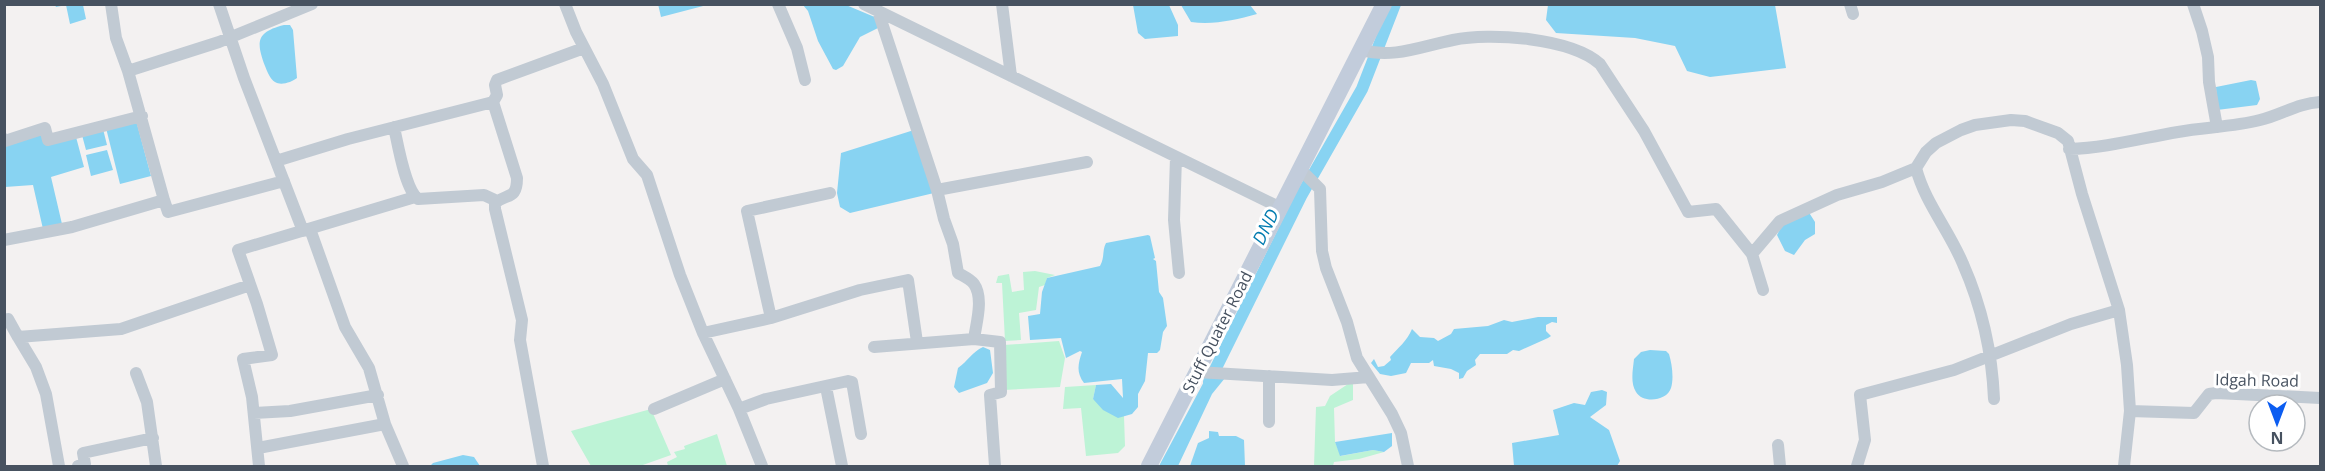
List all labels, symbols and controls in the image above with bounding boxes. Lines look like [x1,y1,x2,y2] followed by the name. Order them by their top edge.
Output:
[1246,205,1284,248] water label: DND
[1177,267,1257,397] street label: Stuff Quater Road
[2215,368,2299,392] street label: Idgah Road
[2247,393,2307,453] north arrow
[2270,427,2284,449] text: N

